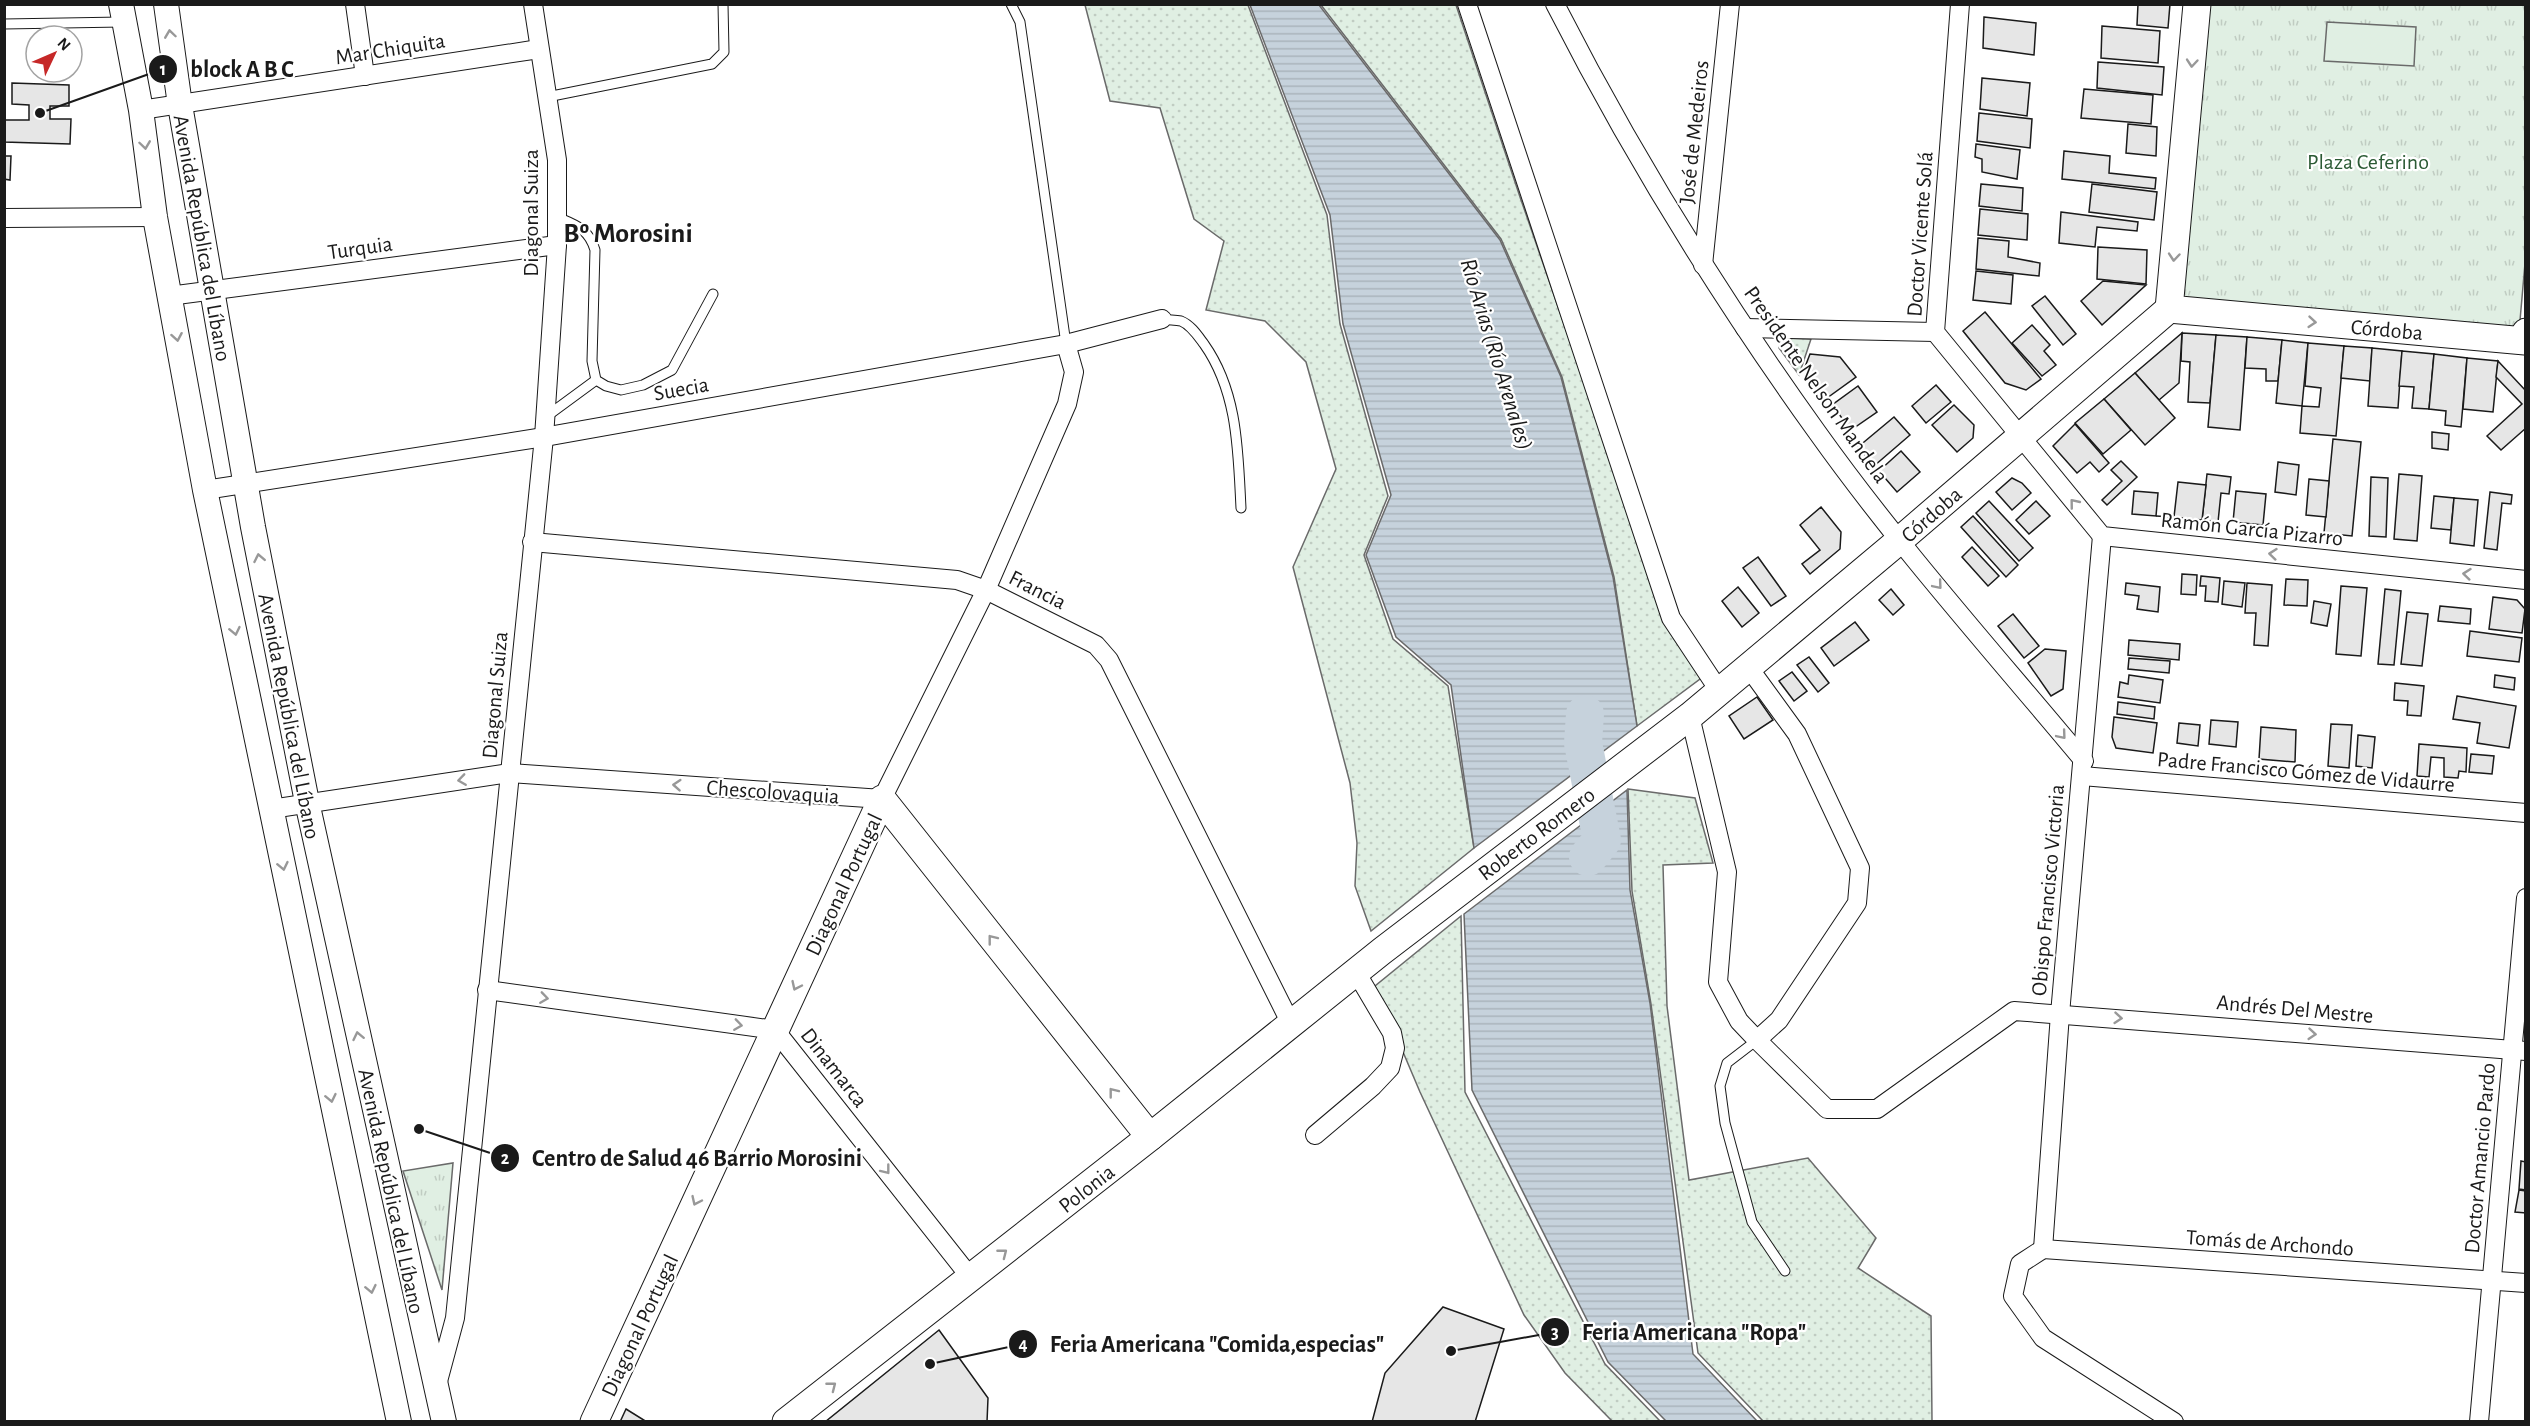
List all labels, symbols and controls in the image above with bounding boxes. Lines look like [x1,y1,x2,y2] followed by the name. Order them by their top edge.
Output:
[24,24,84,84] north arrow
[334,29,447,69] street label: Mar Chiquita
[165,30,177,39] one-way arrow
[54,35,74,54] text: N
[148,48,306,90] callout: block A B C
[190,58,294,82] text: block A B C
[2186,58,2199,67] one-way arrow
[1676,59,1712,205] street label: José de Medeiros
[160,61,166,79] text: 1
[169,113,235,363] street label: Avenida República del Líbano
[139,140,151,149] one-way arrow
[520,149,542,277] street label: Diagonal Suiza
[1903,150,1937,318] street label: Doctor Vicente Solá
[2307,151,2429,173] park label: Plaza Ceferino
[563,220,693,248] district label: Bº Morosini
[326,233,394,263] street label: Turquia
[2168,252,2181,262] one-way arrow
[1455,256,1537,453] water label: Río Arias (Río Arenales)
[1740,282,1892,487] street label: Presidente Nelson Mandela
[2307,315,2316,328] one-way arrow
[2350,316,2424,344] street label: Córdoba
[170,331,183,341] one-way arrow
[652,373,711,405] street label: Suecia
[1897,483,1966,547] street label: Córdoba
[2071,498,2082,509] one-way arrow
[2160,508,2344,550] street label: Ramón García Pizarro
[2269,548,2278,561] one-way arrow
[253,553,266,563] one-way arrow
[1005,566,1070,614] street label: Francia
[2463,568,2472,581] one-way arrow
[1930,578,1941,589] one-way arrow
[254,591,324,841] street label: Avenida República del Líbano
[227,626,240,636] one-way arrow
[478,631,512,760] street label: Diagonal Suiza
[2055,728,2066,739] one-way arrow
[2156,748,2456,796] street label: Padre Francisco Gómez de Vidaurre
[457,773,466,785] one-way arrow
[706,776,840,808] street label: Chescolovaquia
[672,778,681,791] one-way arrow
[1474,783,1599,885] street label: Roberto Romero
[2028,783,2068,997] street label: Obispo Francisco Victoria
[801,810,886,959] street label: Diagonal Portugal
[276,861,289,871] one-way arrow
[989,934,1000,945] one-way arrow
[791,979,803,990] one-way arrow
[540,991,549,1003] one-way arrow
[2216,991,2374,1027] street label: Andrés Del Mestre
[2114,1012,2123,1025] one-way arrow
[733,1018,742,1030] one-way arrow
[797,1024,872,1111] street label: Dinamarca
[2308,1027,2317,1040] one-way arrow
[353,1032,366,1042] one-way arrow
[2461,1062,2499,1254] street label: Doctor Amancio Pardo
[354,1067,428,1316] street label: Avenida República del Líbano
[1110,1087,1121,1098] one-way arrow
[324,1093,337,1103] one-way arrow
[490,1137,874,1179] callout: Centro de Salud 46 Barrio Morosini
[532,1147,862,1171] text: Centro de Salud 46 Barrio Morosini
[501,1150,510,1168] text: 2
[1055,1160,1119,1217] street label: Polonia
[878,1163,889,1174] one-way arrow
[692,1194,704,1205] one-way arrow
[2185,1226,2355,1260] street label: Tomás de Archondo
[996,1250,1007,1261] one-way arrow
[597,1251,682,1400] street label: Diagonal Portugal
[364,1284,377,1294] one-way arrow
[1540,1311,1818,1353] callout: Feria Americana "Ropa"
[1582,1321,1806,1345] text: Feria Americana "Ropa"
[1008,1323,1396,1365] callout: Feria Americana "Comida,especias"
[1551,1324,1559,1342] text: 3
[1050,1333,1384,1357] text: Feria Americana "Comida,especias"
[1018,1336,1028,1354] text: 4
[825,1382,836,1393] one-way arrow

